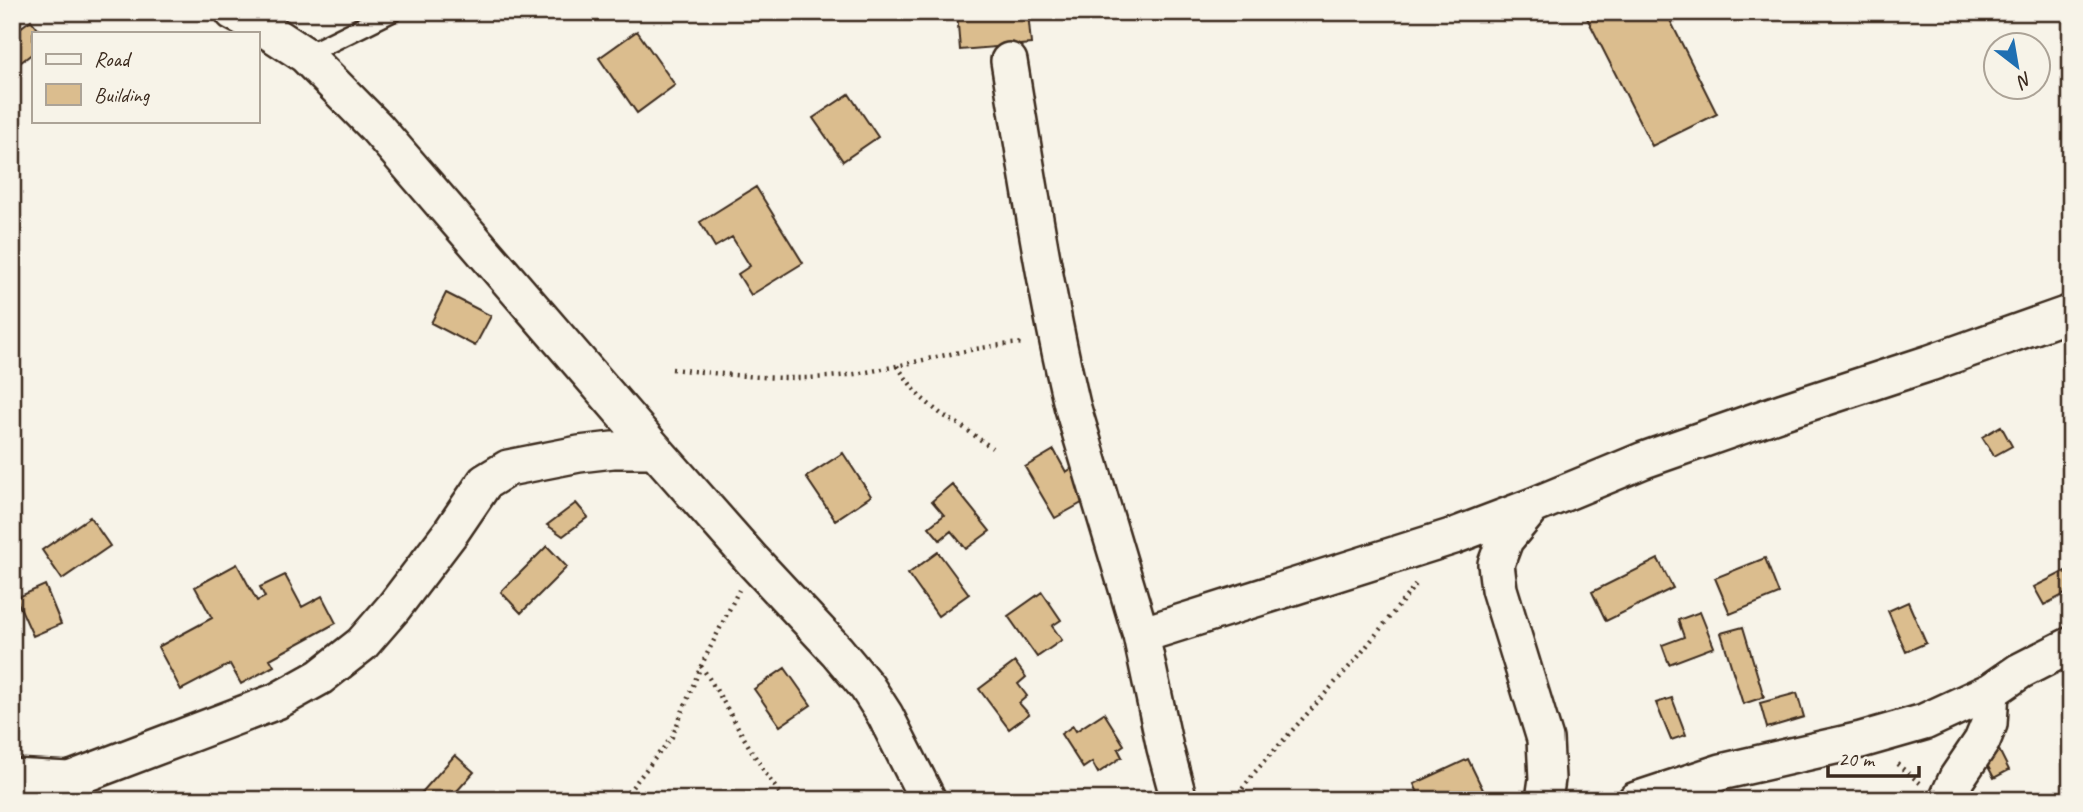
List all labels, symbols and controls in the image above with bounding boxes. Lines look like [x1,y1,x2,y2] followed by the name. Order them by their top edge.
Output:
[32,32,259,122] legend
[1982,32,2052,102] north arrow
[94,46,133,72] text: Road
[2011,66,2036,95] text: N
[94,82,151,108] text: Building
[1828,735,1918,779] scale bar
[1838,746,1876,772] text: 20 m

